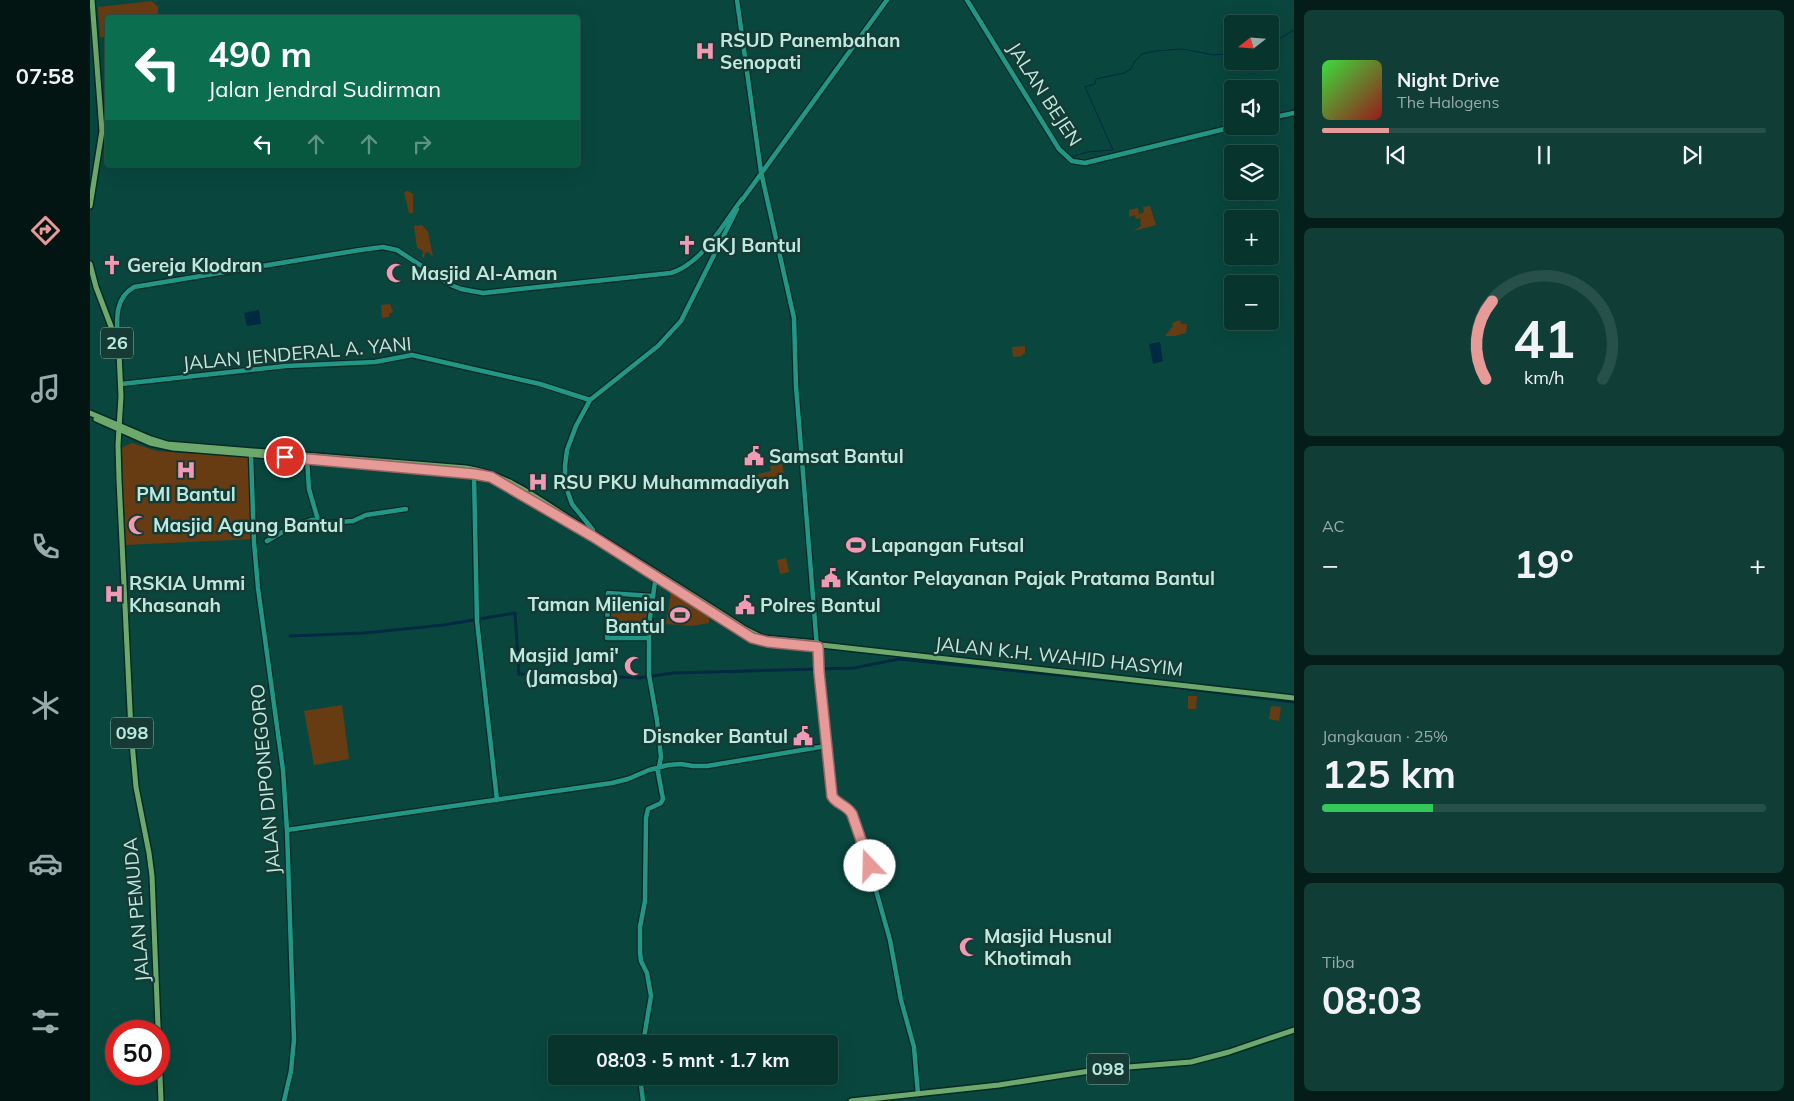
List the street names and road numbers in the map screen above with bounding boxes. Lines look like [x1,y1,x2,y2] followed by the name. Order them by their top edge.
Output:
[1003,38,1087,150] street label: JALAN BEJEN
[101,328,133,358] road number: 26
[182,331,412,375] street label: JALAN JENDERAL A. YANI
[934,631,1184,681] street label: JALAN K.H. WAHID HASYIM
[245,683,285,875] street label: JALAN DIPONEGORO
[111,718,153,748] road number: 098
[118,837,154,983] street label: JALAN PEMUDA
[1087,1054,1129,1084] road number: 098

